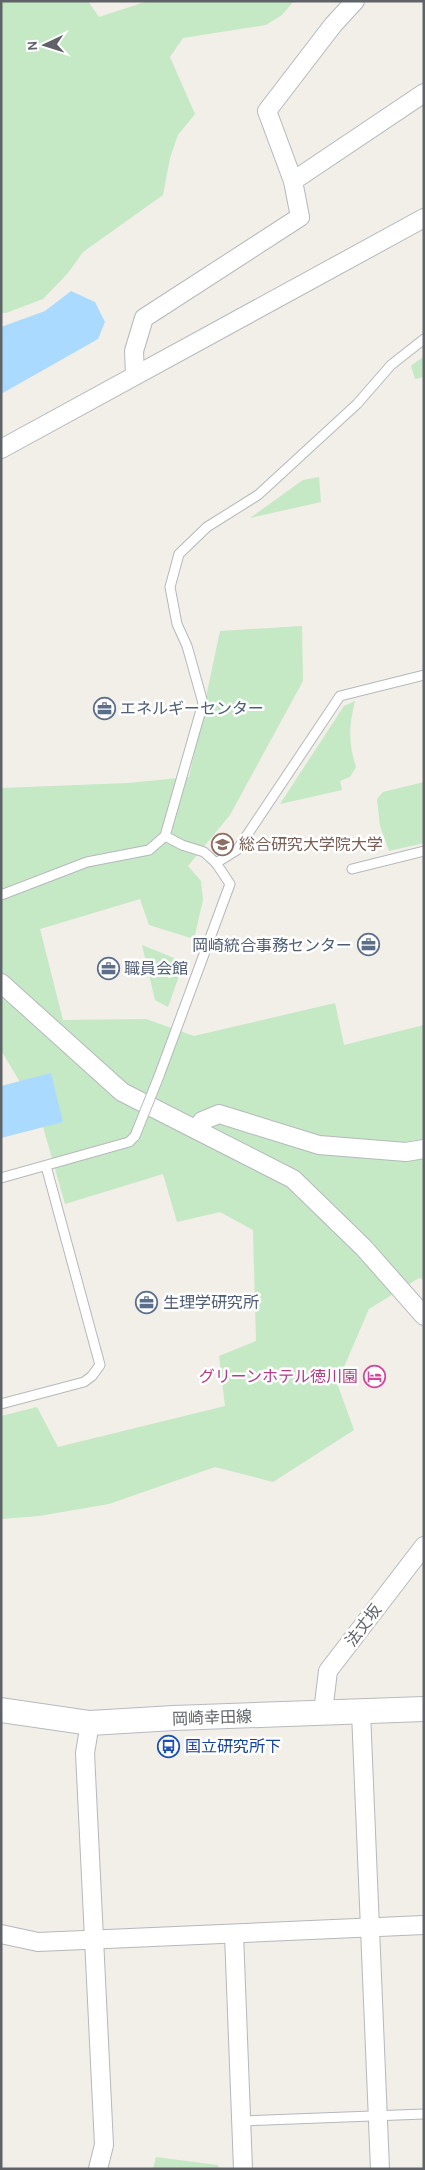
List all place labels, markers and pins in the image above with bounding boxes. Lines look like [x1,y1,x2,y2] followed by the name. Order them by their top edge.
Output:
[92,696,116,720] office icon: エネルギーセンター
[120,699,264,718] place label: エネルギーセンター
[211,832,235,856] school or university icon: 総合研究大学院大学
[239,835,383,854] place label: 総合研究大学院大学
[356,933,380,957] office icon: 岡崎統合事務センター
[192,936,352,955] place label: 岡崎統合事務センター
[96,956,120,980] office icon: 職員会館
[124,959,188,978] place label: 職員会館
[135,1290,159,1314] office icon: 生理学研究所
[163,1293,259,1312] place label: 生理学研究所
[362,1364,386,1388] hotel icon: グリーンホテル徳川園
[199,1367,358,1386] place label: グリーンホテル徳川園
[157,1734,181,1758] bus stop icon: 国立研究所下
[185,1737,281,1756] place label: 国立研究所下

